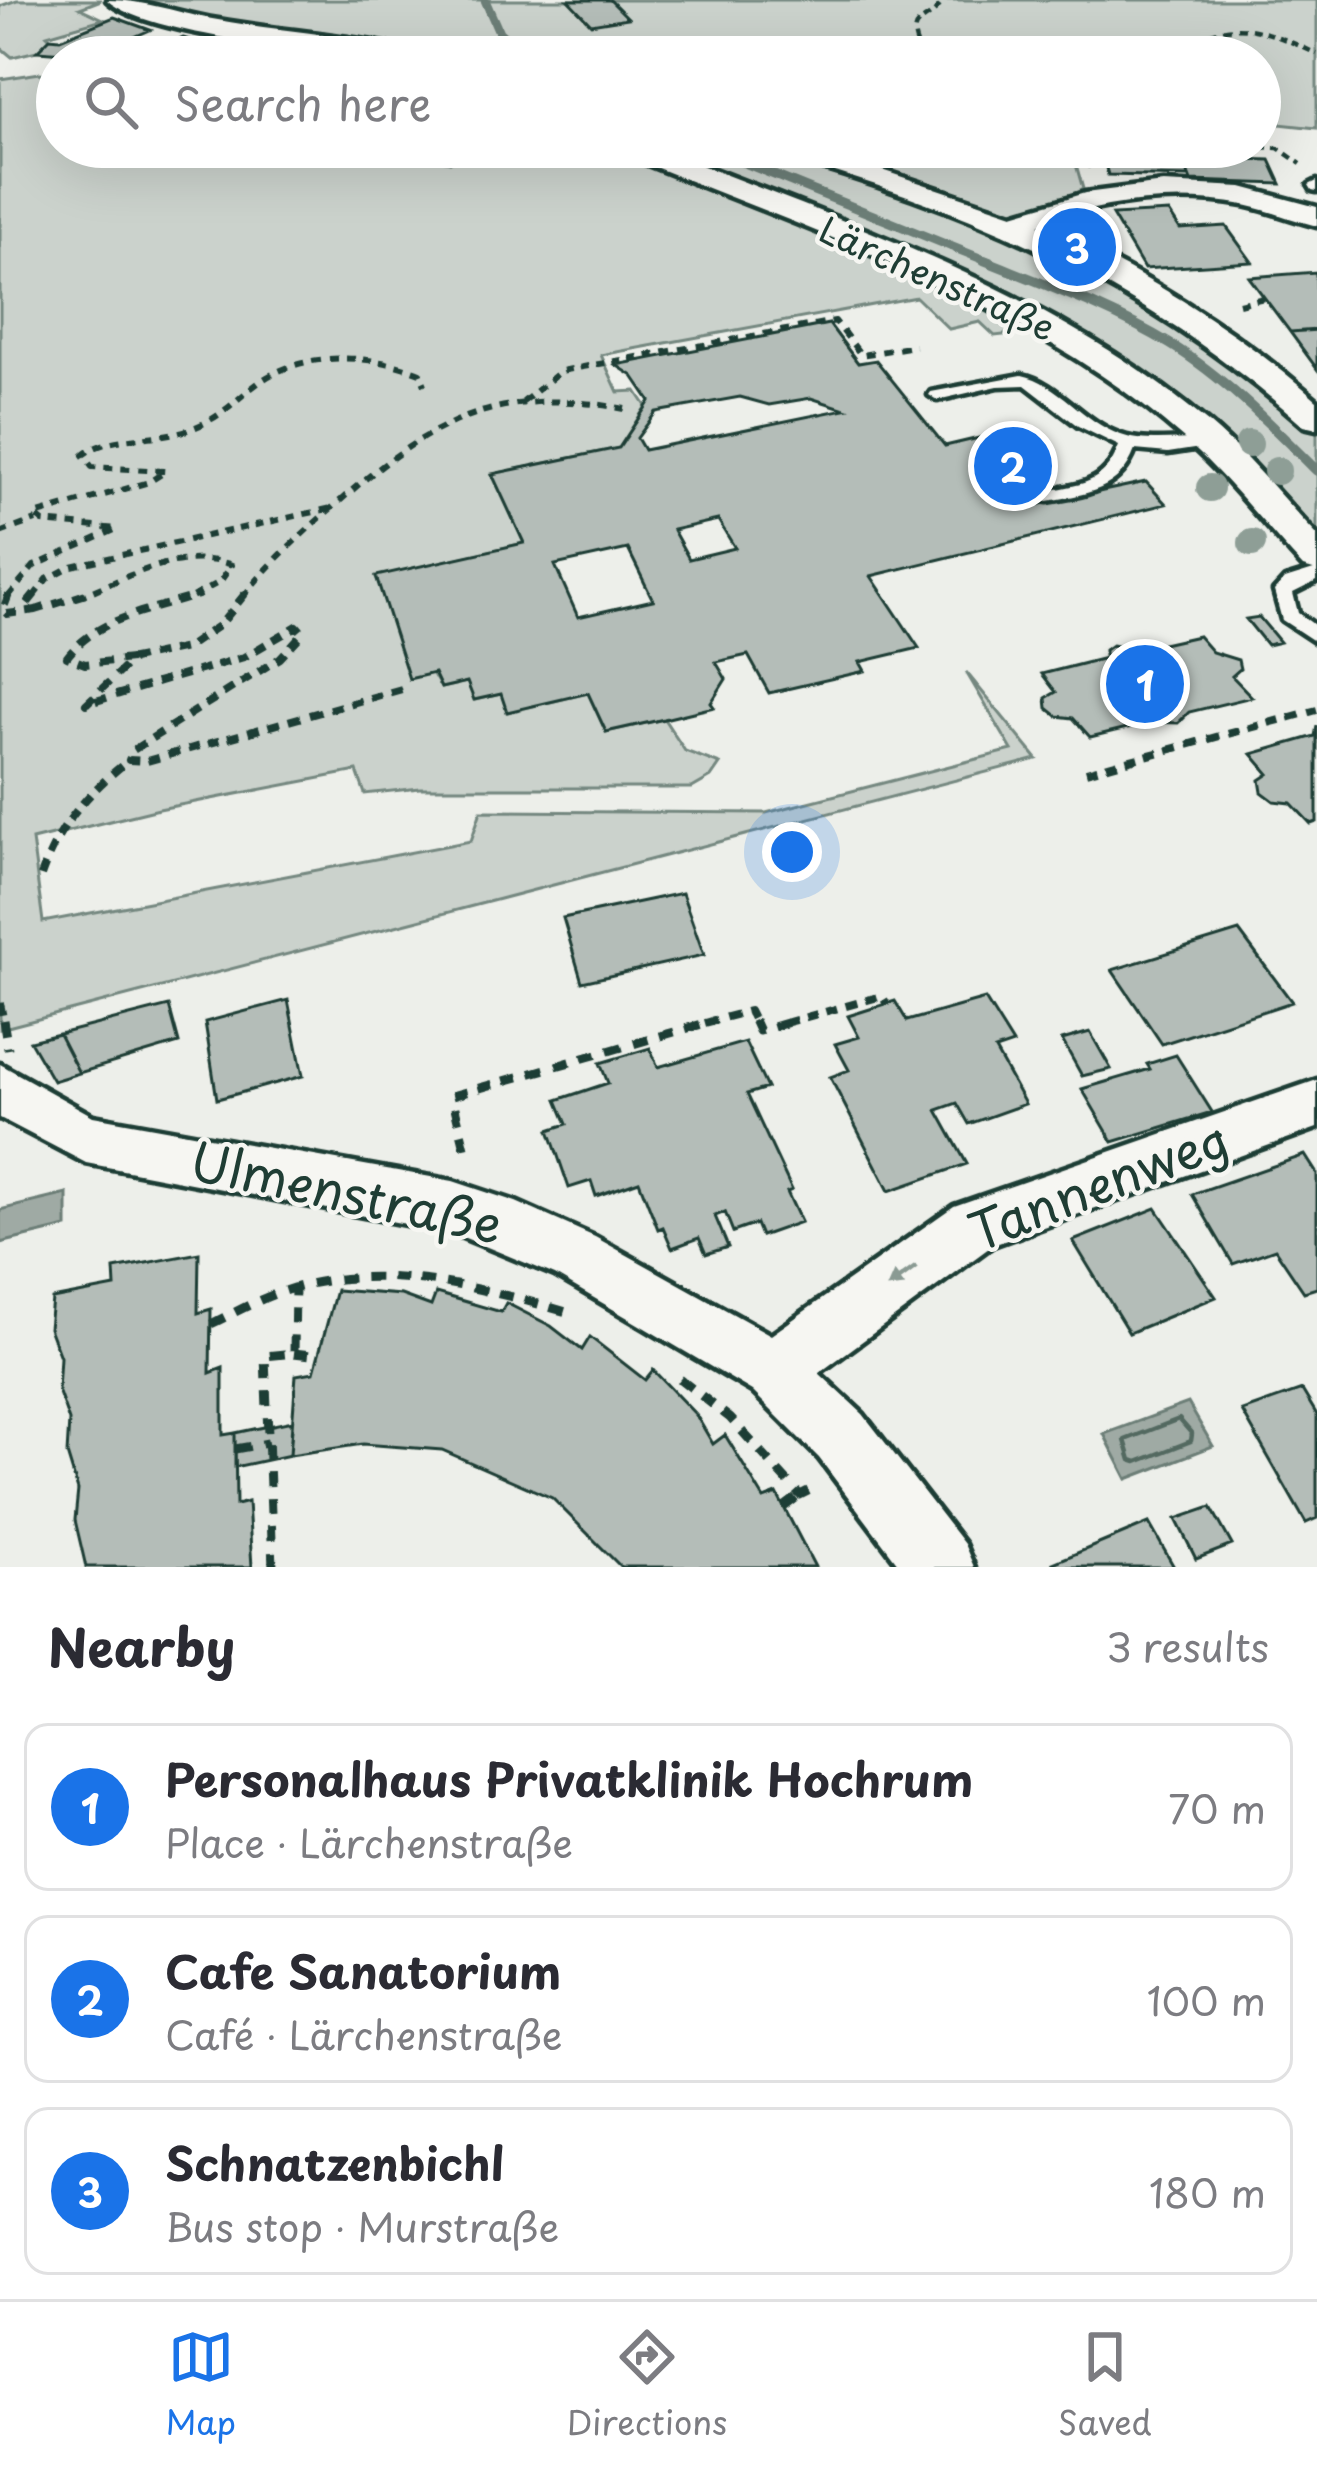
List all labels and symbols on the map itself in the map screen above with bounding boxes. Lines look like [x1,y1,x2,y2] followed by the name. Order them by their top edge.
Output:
[811,201,1064,353] street label: Lärchenstraße
[1038,202,1116,292] pin: 3
[974,421,1052,511] pin: 2
[1106,639,1184,729] pin: 1
[762,822,822,882] your location
[956,1098,1239,1268] street label: Tannenweg
[184,1120,510,1261] street label: Ulmenstraße
[886,1265,918,1289] one-way arrow

